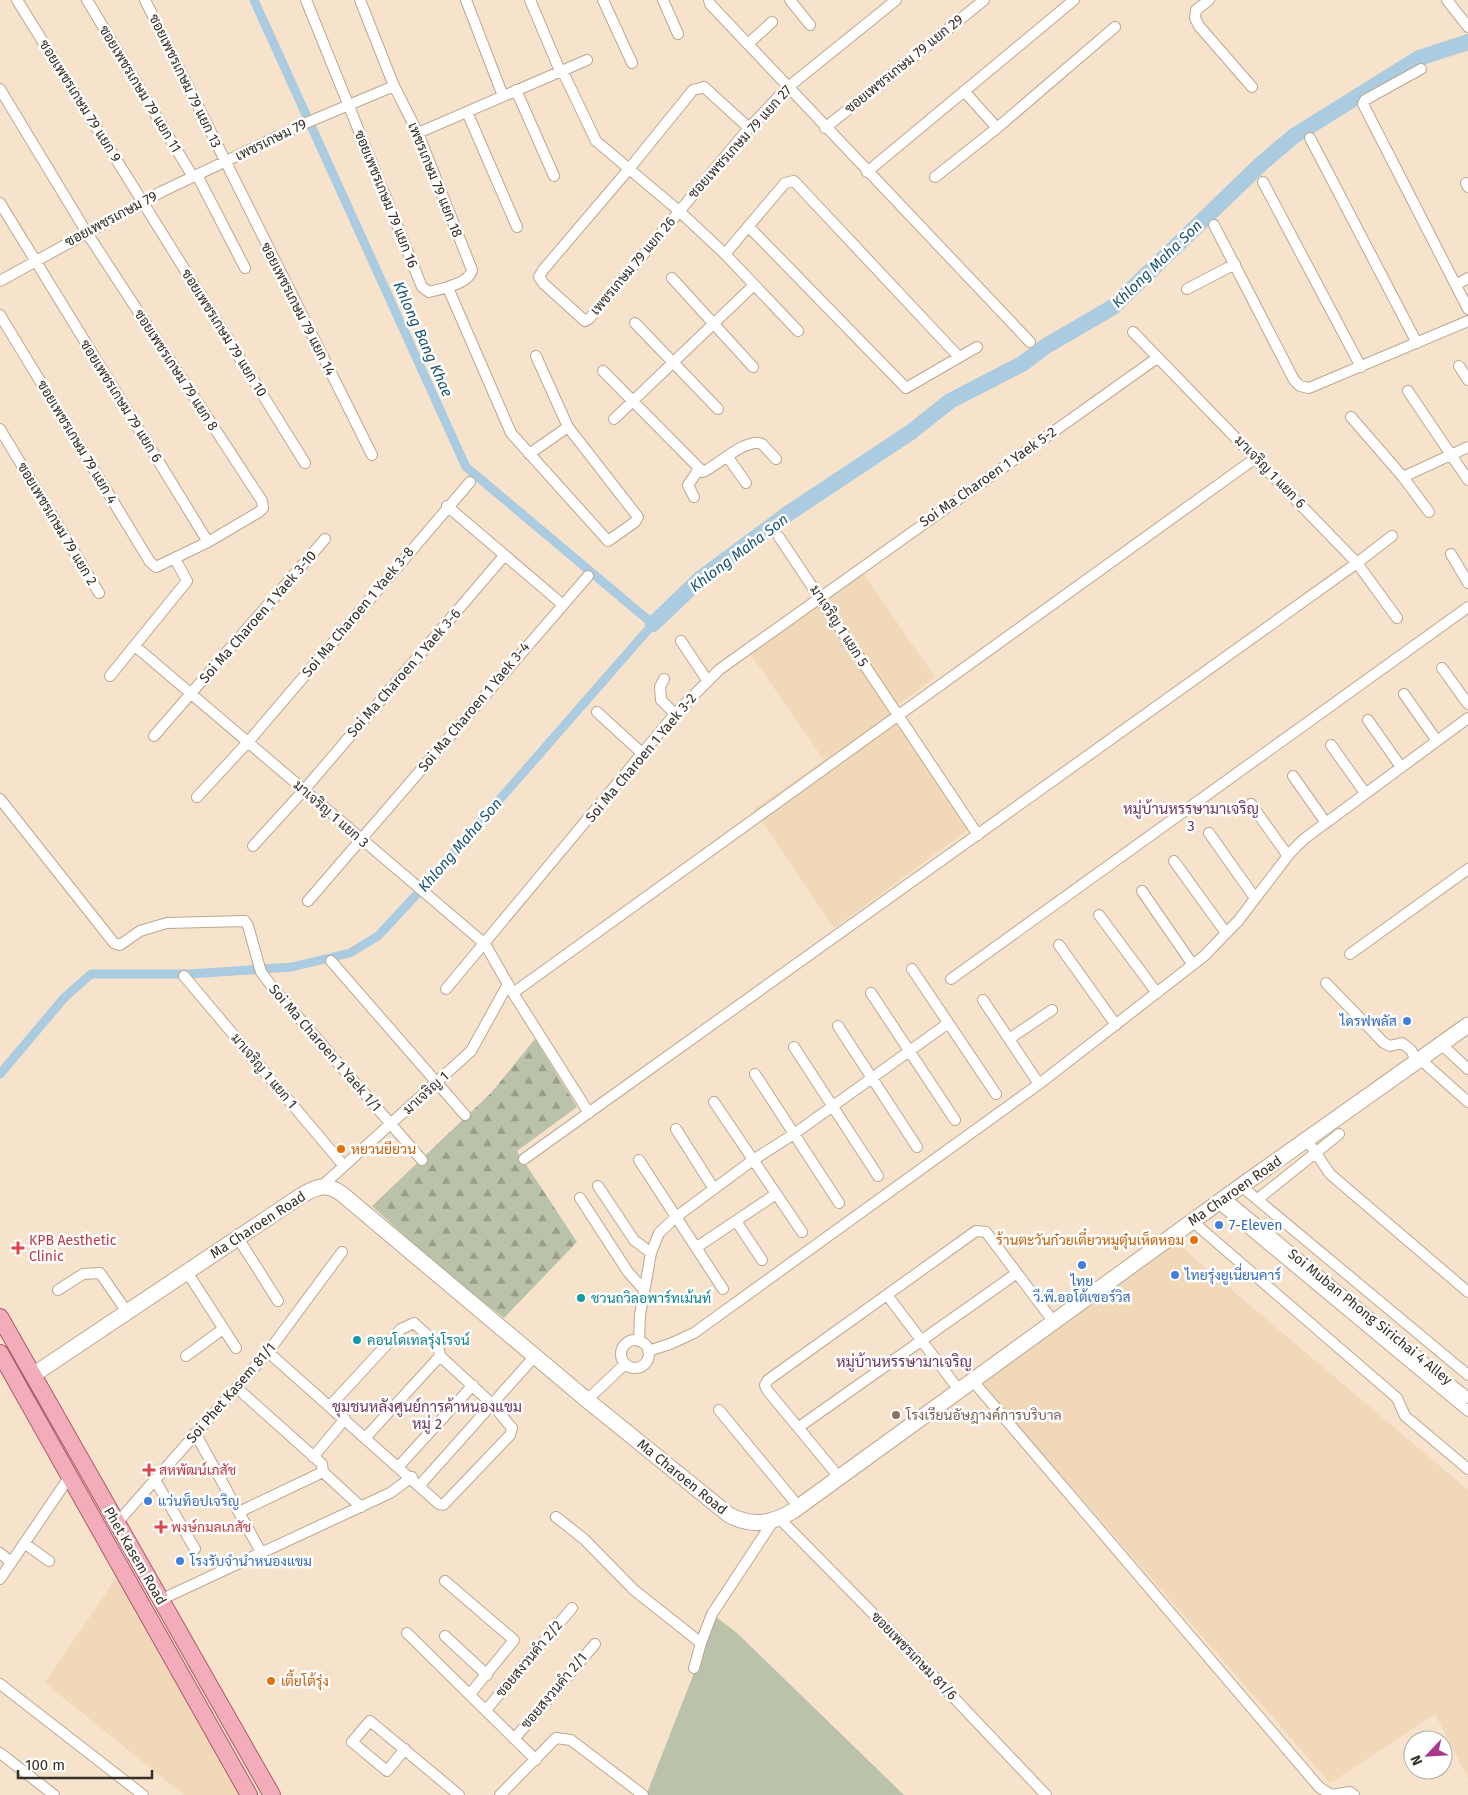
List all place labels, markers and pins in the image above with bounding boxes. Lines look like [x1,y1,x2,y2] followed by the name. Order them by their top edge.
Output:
[1339,1013,1397,1030] place label: ไดรฟพลัส
[1401,1015,1413,1027] marker: ไดรฟพลัส
[351,1140,416,1158] place label: หยวนยียวน
[335,1143,347,1155] marker: หยวนยียวน
[1229,1217,1283,1234] place label: 7-Eleven
[1213,1219,1225,1231] marker: 7-Eleven
[996,1228,1184,1250] place label: ร้านตะวันก๋วยเตี๋ยวหมูตุ๋นเห็ดหอม
[29,1232,117,1265] place label: KPB Aesthetic Clinic
[1188,1234,1200,1246] marker: ร้านตะวันก๋วยเตี๋ยวหมูตุ๋นเห็ดหอม
[11,1241,25,1255] marker: KPB Aesthetic Clinic
[1076,1259,1088,1271] marker: ไทย วี.พี.ออโต้เซอร์วิส
[1184,1263,1281,1285] place label: ไทยรุ่งยูเนี่ยนคาร์
[1169,1269,1181,1281] marker: ไทยรุ่งยูเนี่ยนคาร์
[1032,1273,1131,1306] place label: ไทย วี.พี.ออโต้เซอร์วิส
[591,1289,711,1307] place label: ชวนถวิลอพาร์ทเม้นท์
[575,1292,587,1304] marker: ชวนถวิลอพาร์ทเม้นท์
[367,1331,470,1350] place label: คอนโดเทลรุ่งโรจน์
[351,1334,363,1346] marker: คอนโดเทลรุ่งโรจน์
[905,1406,1062,1424] place label: โรงเรียนอัษฎางค์การบริบาล
[890,1409,902,1421] marker: โรงเรียนอัษฎางค์การบริบาล
[159,1461,236,1479] place label: สหพัฒน์เภสัช
[143,1464,155,1476] marker: สหพัฒน์เภสัช
[158,1492,239,1510] place label: แว่นท็อปเจริญ
[142,1495,154,1507] marker: แว่นท็อปเจริญ
[171,1518,251,1536] place label: พงษ์กมลเภสัช
[155,1521,167,1533] marker: พงษ์กมลเภสัช
[189,1553,312,1570] place label: โรงรับจำนำหนองแขม
[174,1555,186,1567] marker: โรงรับจำนำหนองแขม
[281,1669,329,1691] place label: เตี้ยโต้รุ่ง
[265,1675,277,1687] marker: เตี้ยโต้รุ่ง

